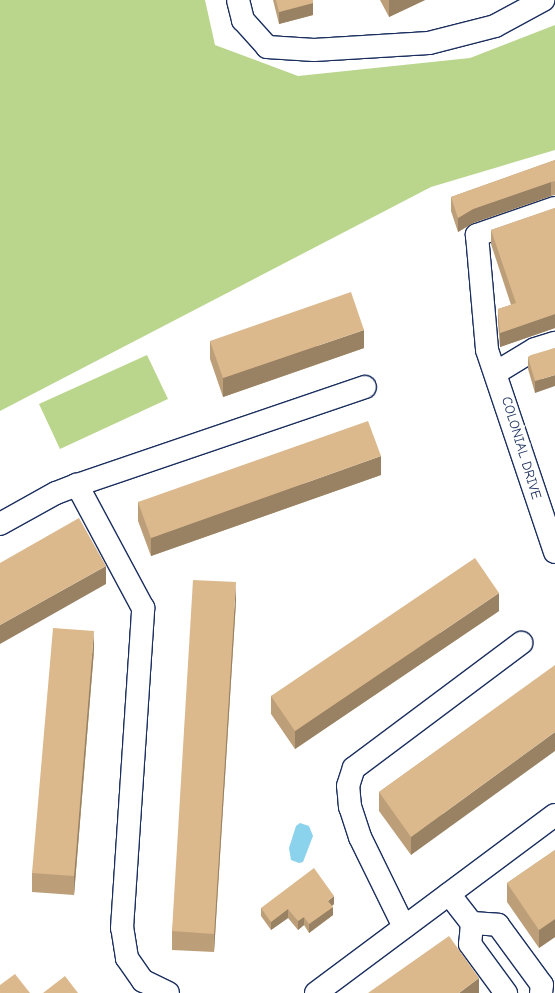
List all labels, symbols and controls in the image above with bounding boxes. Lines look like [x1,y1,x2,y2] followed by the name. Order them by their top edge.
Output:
[497,395,545,501] street label: COLONIAL DRIVE

